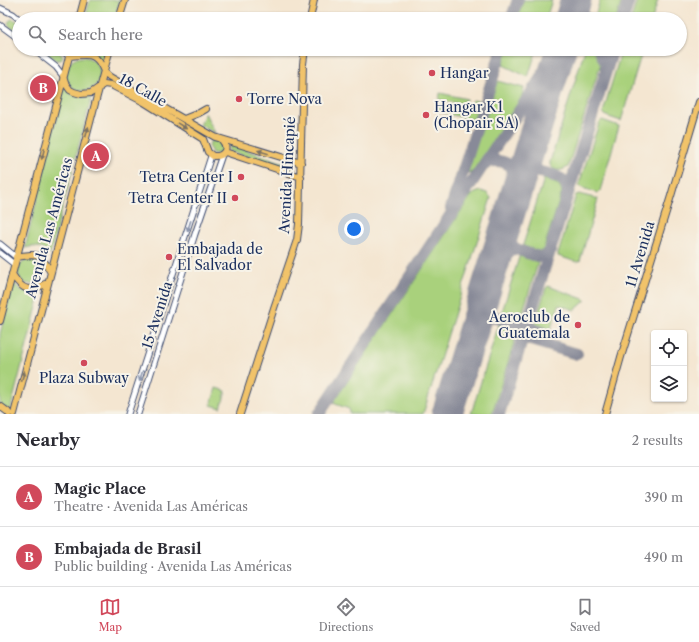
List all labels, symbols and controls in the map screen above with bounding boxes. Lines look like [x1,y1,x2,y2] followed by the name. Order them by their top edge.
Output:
[12,12,687,56] search box
[26,23,48,45] icon: search
[58,25,143,44] text: Search here
[440,64,489,82] place label: Hangar
[427,68,437,78] marker: Hangar
[116,69,170,111] street label: 18 Calle
[30,73,56,103] pin: B
[247,90,322,108] place label: Torre Nova
[234,94,244,104] marker: Torre Nova
[434,98,519,132] place label: Hangar K1 (Chopair SA)
[421,110,431,120] marker: Hangar K1 (Chopair SA)
[275,116,299,235] street label: Avenida Hincapié
[177,122,187,130] one-way arrow
[84,126,90,138] one-way arrow
[83,141,109,171] pin: A
[40,148,46,161] one-way arrow
[257,149,269,155] one-way arrow
[21,156,76,301] street label: Avenida Las Américas
[139,168,233,186] place label: Tetra Center I
[236,172,246,182] marker: Tetra Center I
[128,189,227,207] place label: Tetra Center II
[230,193,240,203] marker: Tetra Center II
[621,218,659,289] street label: 11 Avenida
[344,219,364,239] your location
[186,220,192,232] one-way arrow
[177,240,263,274] place label: Embajada de El Salvador
[164,252,174,262] marker: Embajada de El Salvador
[138,278,177,351] street label: 15 Avenida
[488,308,571,342] place label: Aeroclub de Guatemala
[573,320,583,330] marker: Aeroclub de Guatemala
[651,330,687,402] map controls
[651,330,687,366] button: locate
[79,358,89,368] marker: Plaza Subway
[651,366,687,402] button: layers
[39,369,129,387] place label: Plaza Subway
[21,370,27,382] one-way arrow
[137,370,143,382] one-way arrow
[16,430,80,450] text: Nearby
[632,432,683,448] text: 2 results
[54,479,146,498] text: Magic Place
[24,489,34,505] text: A
[644,489,683,505] text: 390 m
[54,498,248,514] text: Theatre · Avenida Las Américas
[54,539,201,558] text: Embajada de Brasil
[24,549,34,565] text: B
[644,549,683,565] text: 490 m
[54,558,292,574] text: Public building · Avenida Las Américas
[98,596,122,634] tab: Map
[319,596,373,634] tab: Directions
[570,596,601,634] tab: Saved

